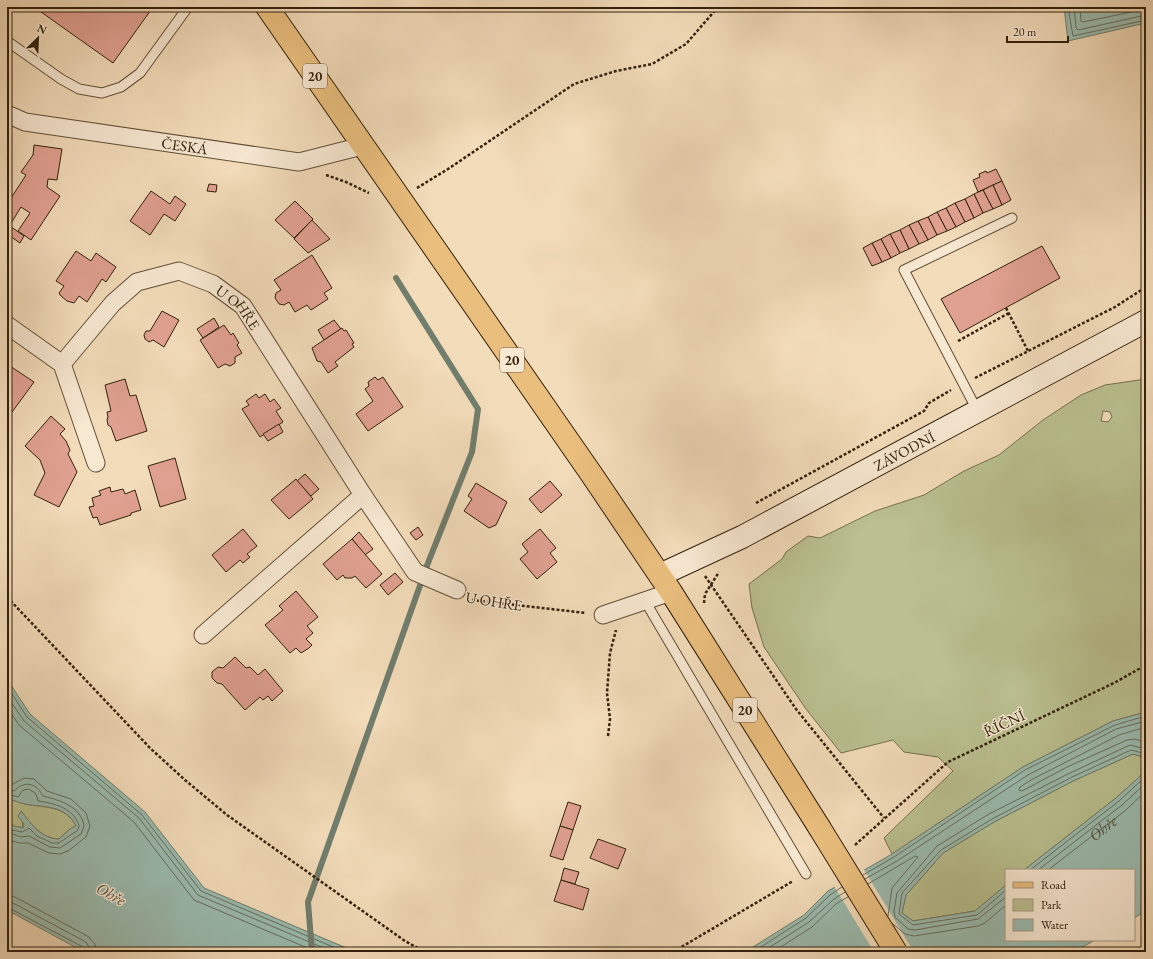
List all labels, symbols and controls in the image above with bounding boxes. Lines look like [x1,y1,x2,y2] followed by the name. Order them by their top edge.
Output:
[18,18,58,58] north arrow
[1007,18,1068,44] scale bar
[35,21,49,37] text: N
[1013,24,1037,40] text: 20 m
[303,64,327,88] road number: 20
[160,133,210,158] street label: ČESKÁ
[212,280,265,334] street label: U OHŘE
[500,348,524,372] road number: 20
[870,426,938,475] street label: ZÁVODNÍ
[464,587,524,615] street label: U OHŘE
[733,698,757,722] road number: 20
[980,705,1028,741] street label: ŘÍČNÍ
[1084,810,1122,846] water label: Ohře
[1005,869,1135,941] legend
[93,877,130,911] water label: Ohře
[1041,877,1067,893] text: Road
[1041,897,1062,913] text: Park
[1041,917,1068,933] text: Water

